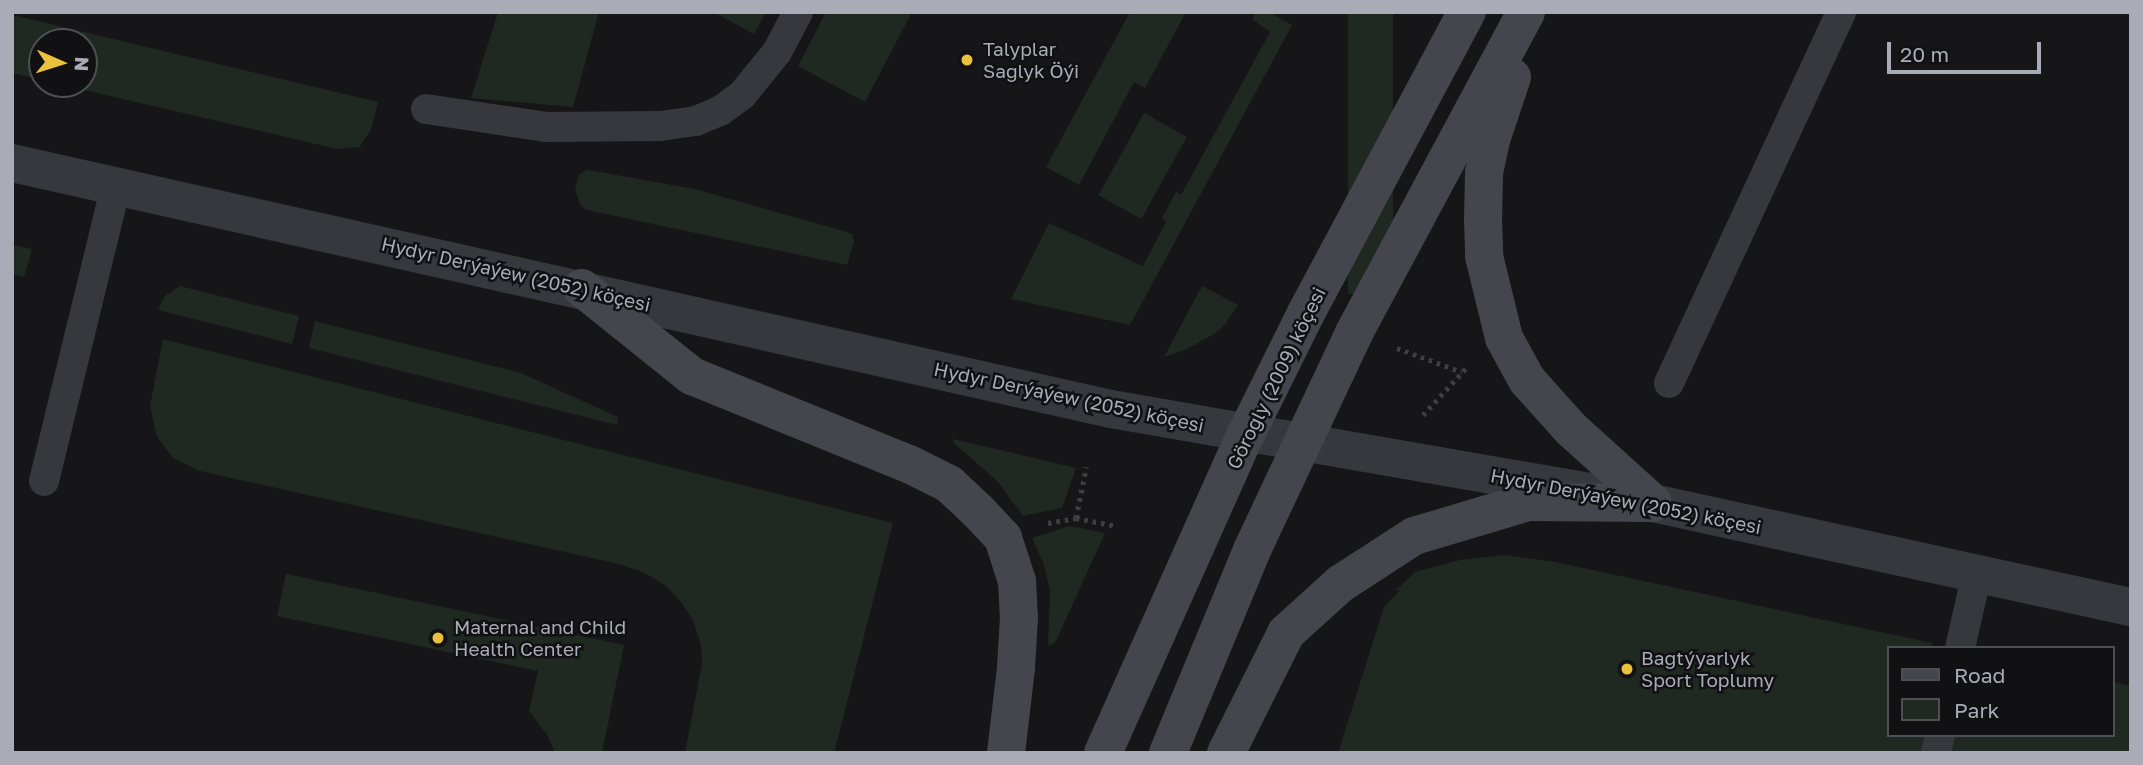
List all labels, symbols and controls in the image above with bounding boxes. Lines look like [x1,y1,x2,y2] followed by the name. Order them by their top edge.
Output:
[28,28,98,98] north arrow
[1891,28,2045,72] scale bar
[983,38,1079,82] place label: Talyplar Saglyk Öýi
[1900,41,1949,67] text: 20 m
[957,50,977,70] marker: Talyplar Saglyk Öýi
[71,56,94,72] text: N
[379,232,653,316] street label: Hydyr Derýaýew (2052) köçesi
[1222,283,1330,473] street label: Görogly (2009) köçesi
[932,357,1206,437] street label: Hydyr Derýaýew (2052) köçesi
[1489,464,1763,538] street label: Hydyr Derýaýew (2052) köçesi
[454,616,626,660] place label: Maternal and Child Health Center
[428,628,448,648] marker: Maternal and Child Health Center
[1888,646,2115,737] legend
[1641,647,1774,691] place label: Bagtýyarlyk Sport Toplumy
[1619,661,1635,677] marker: Bagtýyarlyk Sport Toplumy
[1954,662,2005,688] text: Road
[1954,697,1999,723] text: Park

